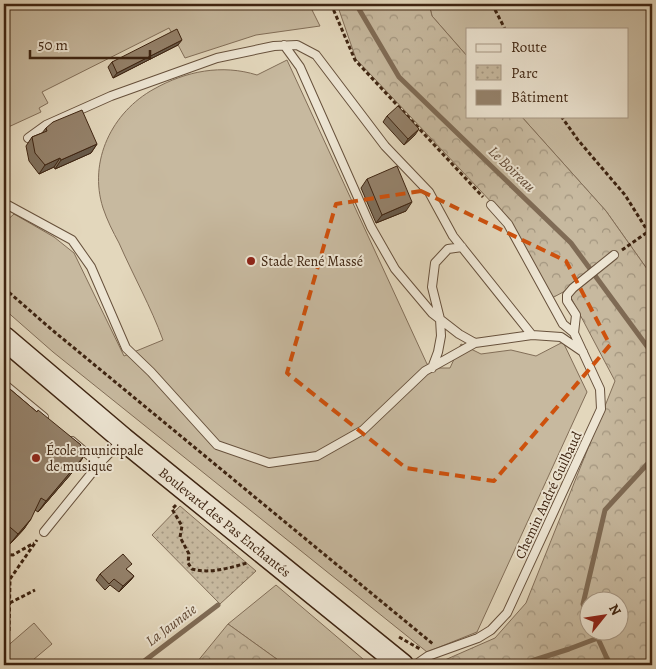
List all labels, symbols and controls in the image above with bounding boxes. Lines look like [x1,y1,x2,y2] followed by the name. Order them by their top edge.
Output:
[30,28,150,60] scale bar
[466,28,628,118] legend
[38,35,68,55] text: 50 m
[511,37,547,57] text: Route
[511,63,538,83] text: Parc
[511,87,569,107] text: Bâtiment
[484,142,540,196] water label: Le Boireau
[261,252,363,271] place label: Stade René Massé
[245,255,257,267] marker: Stade René Massé
[511,428,587,562] street label: Chemin André Guilbaud
[46,441,143,476] place label: École municipale de musique
[30,452,42,464] marker: École municipale de musique
[155,463,295,582] street label: Boulevard des Pas Enchantés
[578,592,628,642] north arrow
[142,599,201,651] water label: La Jaunaie
[604,601,626,619] text: N

